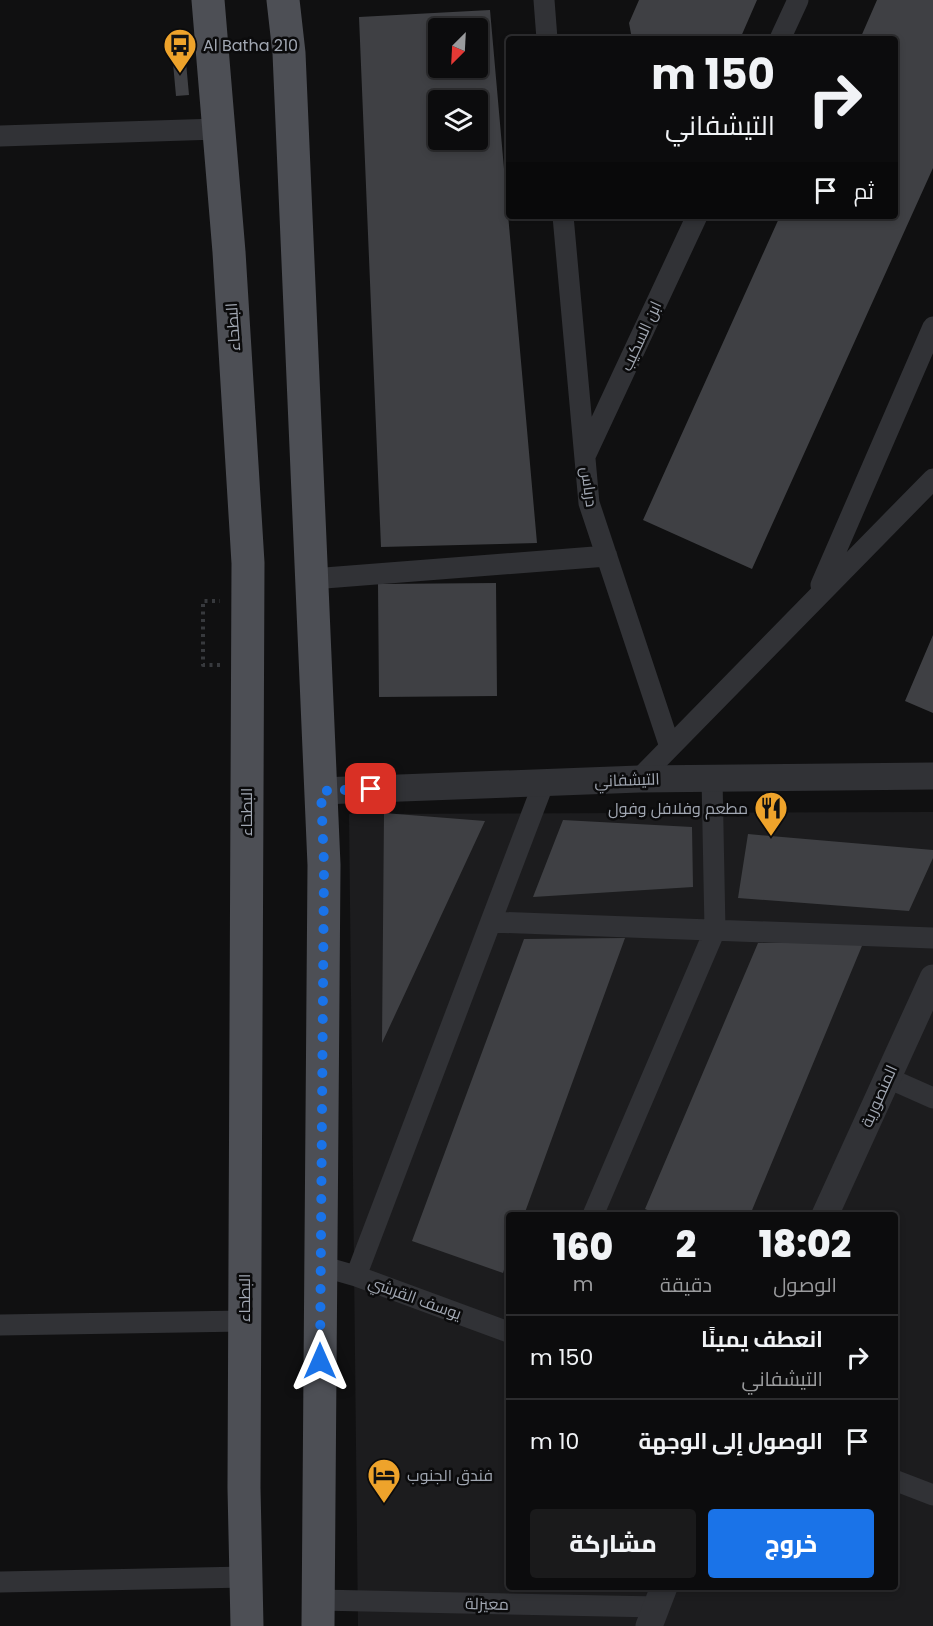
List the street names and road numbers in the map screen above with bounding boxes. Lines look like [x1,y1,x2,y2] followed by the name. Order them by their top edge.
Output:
[615,297,667,375] street label: ابن السكيب
[220,302,246,352] street label: البطحاء
[575,465,603,509] street label: درباس
[594,767,660,795] street label: التيشفاني
[235,788,258,836] street label: البطحاء
[855,1061,903,1131] street label: المنصورية
[365,1271,465,1327] street label: يوسف القرشي
[233,1274,256,1322] street label: البطحاء
[465,1592,509,1616] street label: معيزلة

